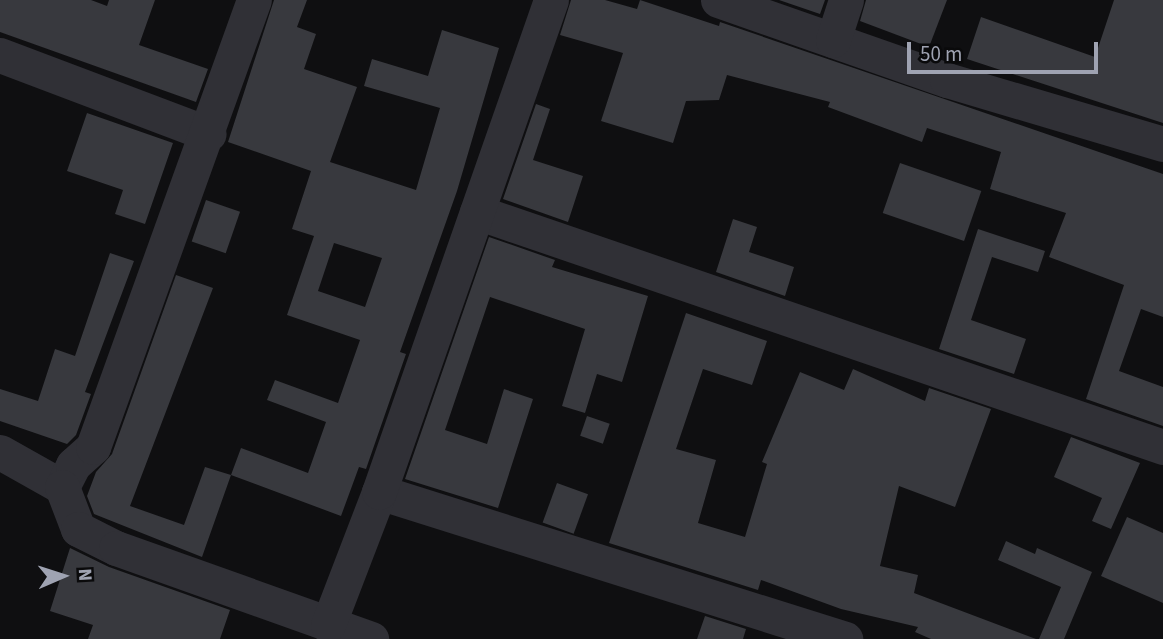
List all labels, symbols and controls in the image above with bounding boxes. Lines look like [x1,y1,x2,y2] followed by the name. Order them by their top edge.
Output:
[911,28,1102,72] scale bar
[920,39,962,69] text: 50 m
[28,541,98,611] north arrow
[71,568,98,582] text: N

